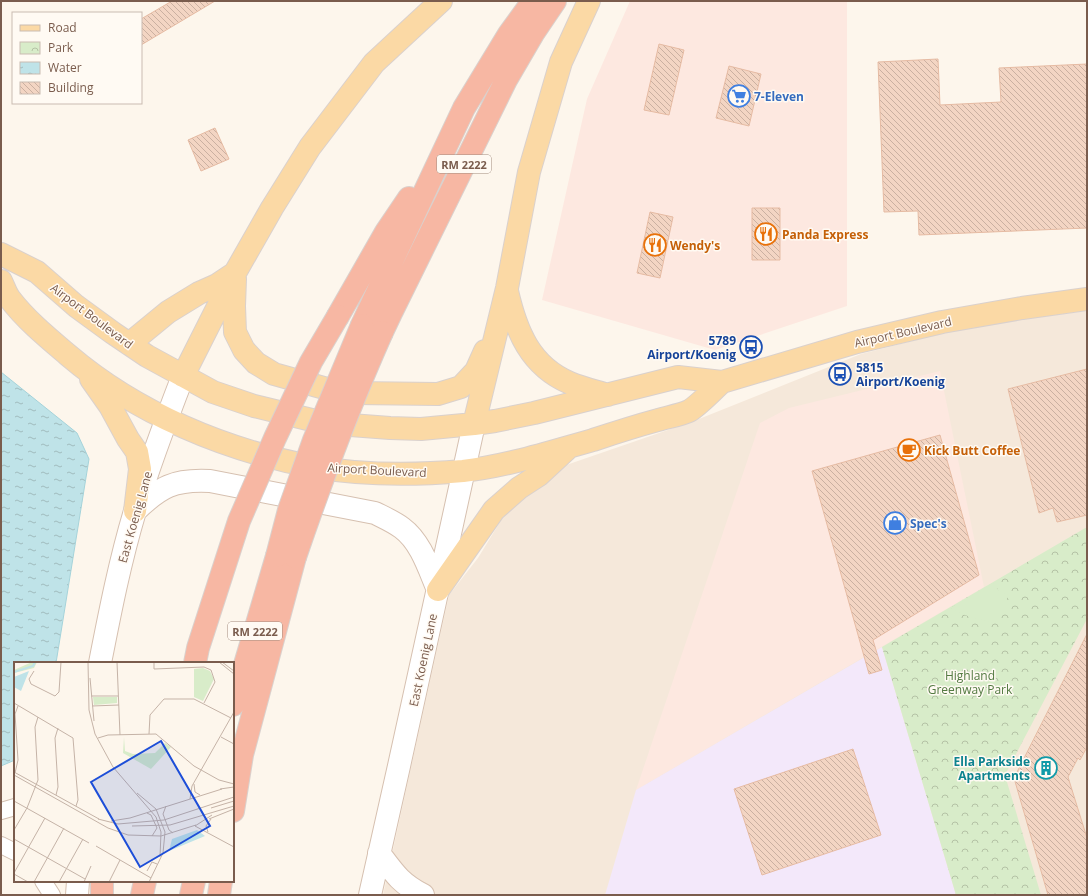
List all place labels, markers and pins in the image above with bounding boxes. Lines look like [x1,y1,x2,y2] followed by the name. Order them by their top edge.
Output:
[726,83,752,109] supermarket icon: 7-Eleven
[754,88,804,105] place label: 7-Eleven
[753,221,779,247] restaurant icon: Panda Express
[782,226,868,243] place label: Panda Express
[642,232,668,258] restaurant icon: Wendy's
[670,237,720,254] place label: Wendy's
[647,332,736,363] place label: 5789 Airport/Koenig
[738,334,764,360] bus stop icon: 5789 Airport/Koenig
[856,359,945,390] place label: 5815 Airport/Koenig
[827,361,853,387] bus stop icon: 5815 Airport/Koenig
[896,437,922,463] cafe icon: Kick Butt Coffee
[924,442,1020,459] place label: Kick Butt Coffee
[882,510,908,536] shop icon: Spec's
[910,515,947,532] place label: Spec's
[954,753,1030,784] place label: Ella Parkside Apartments
[1033,755,1059,781] building icon: Ella Parkside Apartments

